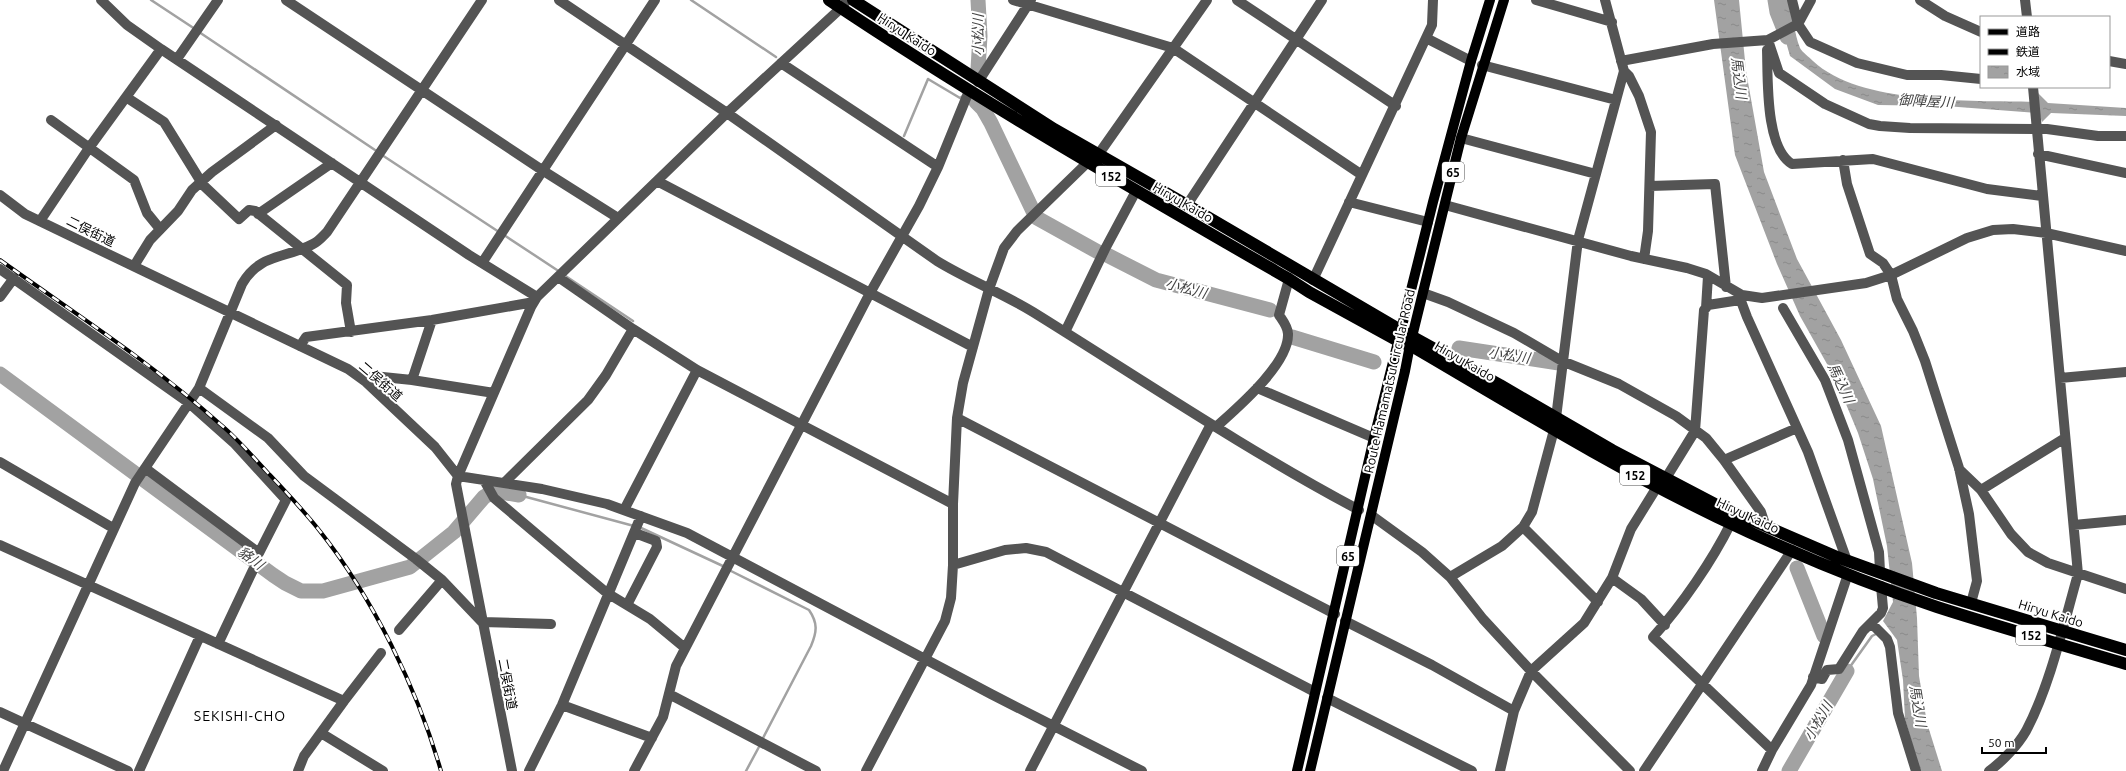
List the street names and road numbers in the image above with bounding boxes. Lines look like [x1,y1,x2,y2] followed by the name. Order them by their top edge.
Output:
[875,10,939,58] street label: Hiryu Kaido
[1442,162,1464,182] road number: 65
[1096,166,1126,186] road number: 152
[1150,179,1216,225] street label: Hiryu Kaido
[65,213,117,249] street label: 二俣街道
[1361,288,1417,474] street label: Route Hamamatsu Circular Road
[1432,338,1498,384] street label: Hiryu Kaido
[357,359,405,403] street label: 二俣街道
[1620,465,1650,485] road number: 152
[1715,494,1781,536] street label: Hiryu Kaido
[1337,546,1359,566] road number: 65
[2017,597,2085,629] street label: Hiryu Kaido
[2016,625,2046,645] road number: 152
[496,657,520,711] street label: 二俣街道

